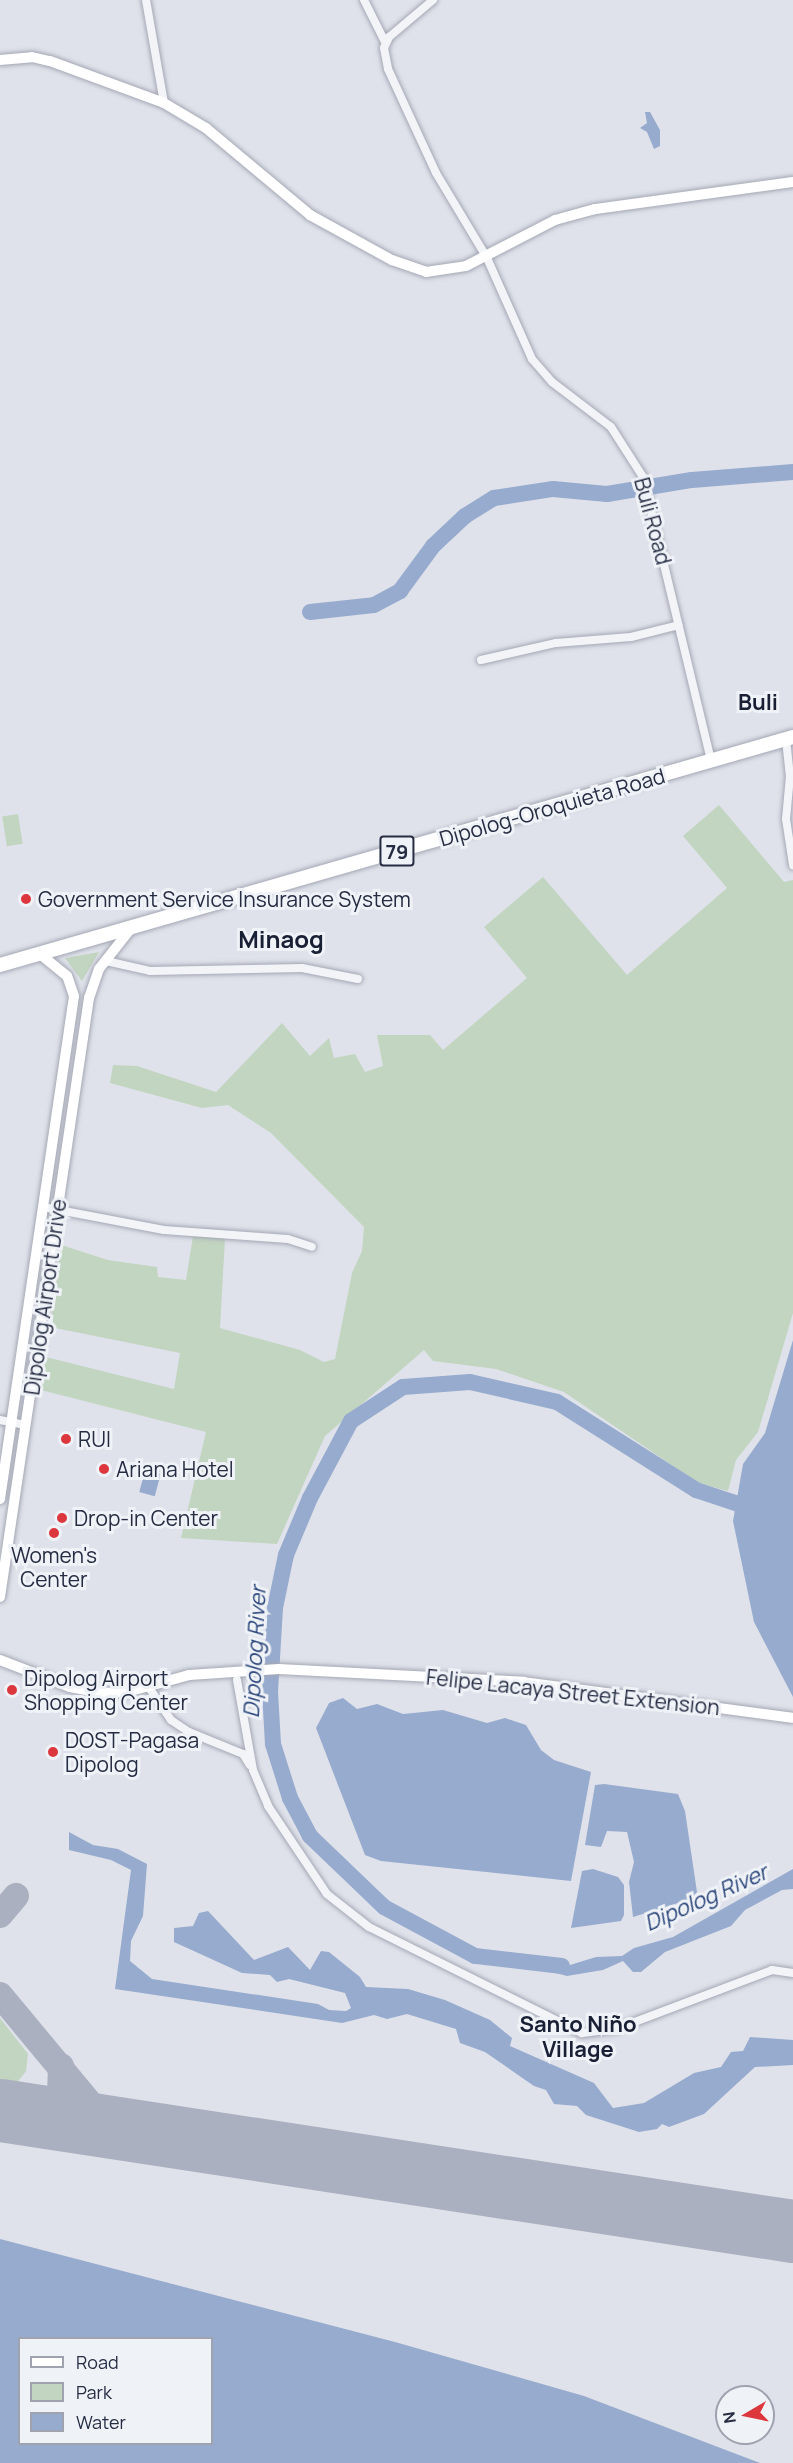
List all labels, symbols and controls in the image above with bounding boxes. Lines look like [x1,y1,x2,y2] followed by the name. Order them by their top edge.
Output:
[629,475,677,567] street label: Buli Road
[738,690,778,716] district label: Buli
[436,763,668,851] street label: Dipolog-Oroquieta Road
[379,834,415,868] road number: 79
[38,886,411,912] place label: Government Service Insurance System
[19,892,33,906] marker: Government Service Insurance System
[238,925,324,953] district label: Minaog
[19,1197,71,1397] street label: Dipolog Airport Drive
[78,1426,111,1452] place label: RUI
[59,1432,73,1446] marker: RUI
[116,1456,234,1482] place label: Ariana Hotel
[97,1462,111,1476] marker: Ariana Hotel
[74,1505,218,1531] place label: Drop-in Center
[55,1511,69,1525] marker: Drop-in Center
[47,1526,61,1540] marker: Women's Center
[11,1542,97,1592] place label: Women's Center
[238,1585,272,1719] water label: Dipolog River
[425,1664,721,1720] street label: Felipe Lacaya Street Extension
[24,1665,188,1715] place label: Dipolog Airport Shopping Center
[5,1683,19,1697] marker: Dipolog Airport Shopping Center
[65,1727,199,1777] place label: DOST-Pagasa Dipolog
[46,1745,60,1759] marker: DOST-Pagasa Dipolog
[640,1859,772,1937] water label: Dipolog River
[519,2011,637,2062] district label: Santo Niño Village
[18,2337,213,2445] legend
[76,2350,119,2374] text: Road
[76,2380,112,2404] text: Park
[715,2385,775,2445] north arrow
[76,2410,126,2434] text: Water
[717,2410,741,2425] text: N

